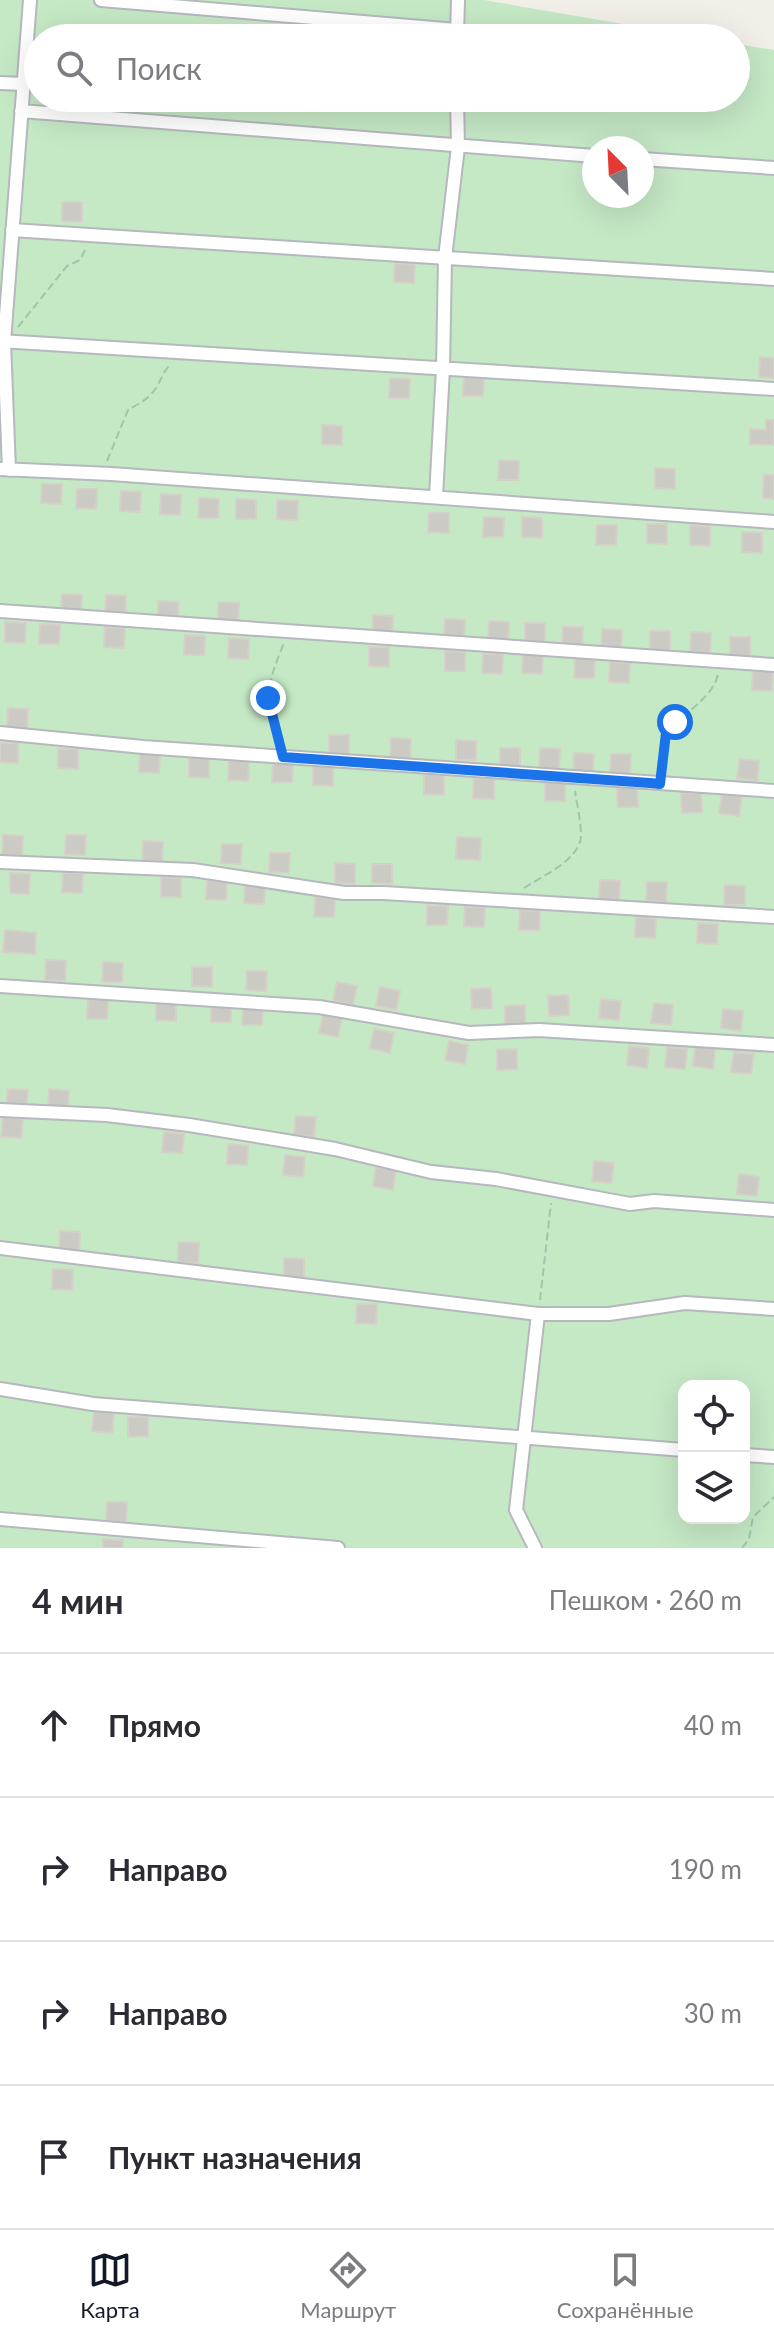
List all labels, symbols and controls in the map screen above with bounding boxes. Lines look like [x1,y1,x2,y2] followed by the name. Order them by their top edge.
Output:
[24,24,750,112] search box
[52,46,96,90] icon: search
[116,50,202,86] text: Поиск
[582,136,654,208] north arrow
[250,680,286,716] route end
[657,704,693,740] route start
[678,1380,750,1524] map controls
[678,1380,750,1452] button: locate
[678,1452,750,1524] button: layers
[32,1580,124,1621] text: 4 мин
[549,1584,742,1616] text: Пешком · 260 m
[32,1703,76,1747] icon: ahead
[108,1707,201,1743] text: Прямо
[684,1709,742,1741] text: 40 m
[32,1847,76,1891] icon: right
[108,1851,228,1887] text: Направо
[669,1853,742,1885] text: 190 m
[32,1991,76,2035] icon: right
[108,1995,228,2031] text: Направо
[684,1997,742,2029] text: 30 m
[32,2135,76,2179] icon: arrive
[108,2139,362,2175] text: Пункт назначения
[80,2248,140,2323] tab: Карта
[300,2248,396,2323] tab: Маршрут
[557,2248,694,2323] tab: Сохранённые

